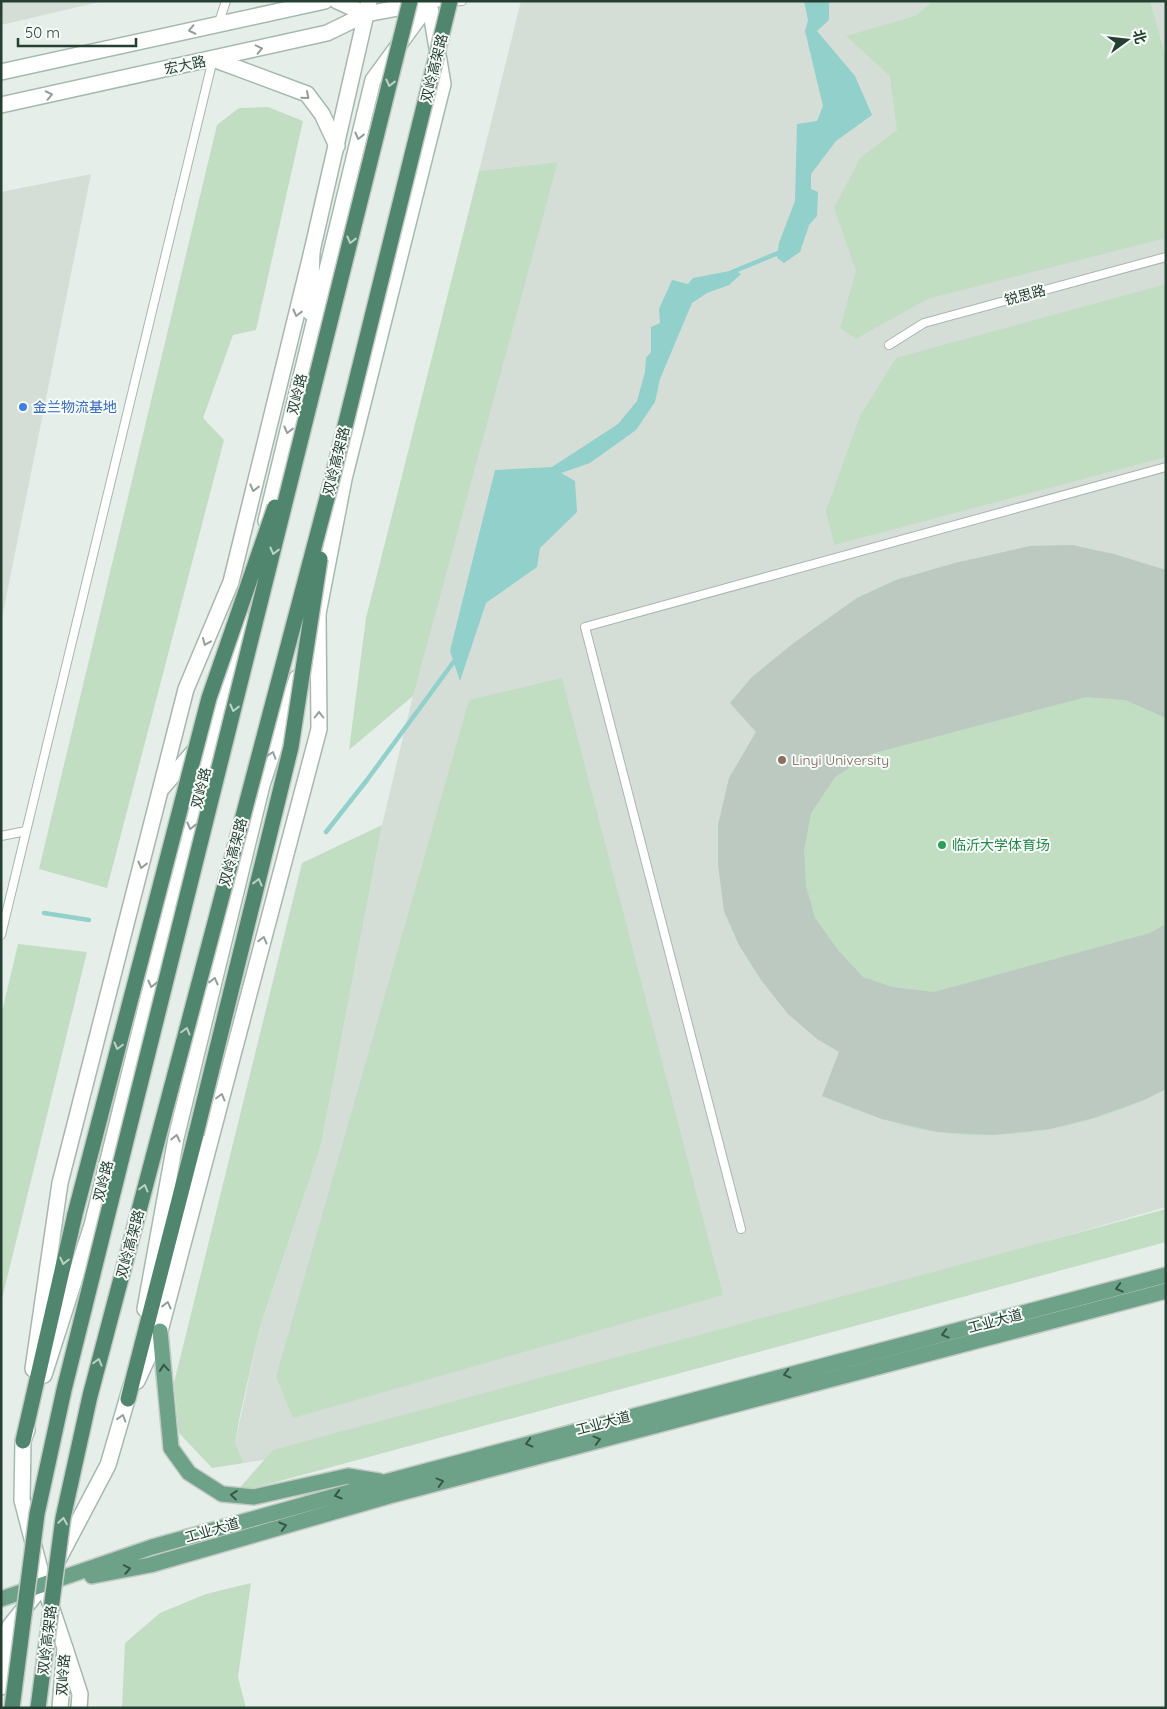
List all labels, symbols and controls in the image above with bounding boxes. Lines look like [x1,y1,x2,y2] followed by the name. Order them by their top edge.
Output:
[18,15,135,47] scale bar
[1102,15,1152,65] north arrow
[25,23,60,42] text: 50 m
[188,24,197,35] one-way arrow
[1129,28,1150,46] text: 北
[417,32,451,104] street label: 双岭高架路
[254,44,263,55] one-way arrow
[163,52,207,78] street label: 宏大路
[385,78,396,87] one-way arrow
[44,90,53,101] one-way arrow
[301,90,310,99] one-way arrow
[354,132,365,141] one-way arrow
[346,236,357,245] one-way arrow
[1002,281,1048,309] street label: 锐思路
[292,308,303,317] one-way arrow
[283,371,311,417] street label: 双岭路
[33,398,117,416] place label: 金兰物流基地
[17,401,29,413] marker: 金兰物流基地
[319,425,353,497] street label: 双岭高架路
[283,426,294,435] one-way arrow
[249,483,260,492] one-way arrow
[269,546,279,554] one-way arrow
[201,637,212,646] one-way arrow
[229,704,240,713] one-way arrow
[314,711,324,718] one-way arrow
[792,751,889,769] place label: Linyi University
[266,752,276,760] one-way arrow
[776,754,788,766] marker: Linyi University
[187,765,215,811] street label: 双岭路
[215,816,251,888] street label: 双岭高架路
[186,822,197,831] one-way arrow
[952,836,1050,854] place label: 临沂大学体育场
[936,839,948,851] marker: 临沂大学体育场
[137,861,147,869] one-way arrow
[252,878,263,887] one-way arrow
[257,937,267,945] one-way arrow
[209,977,219,985] one-way arrow
[147,979,158,988] one-way arrow
[180,1027,191,1035] one-way arrow
[114,1042,124,1050] one-way arrow
[215,1094,225,1102] one-way arrow
[170,1134,181,1143] one-way arrow
[89,1158,117,1204] street label: 双岭路
[139,1185,149,1193] one-way arrow
[112,1208,148,1280] street label: 双岭高架路
[59,1257,70,1266] one-way arrow
[1115,1283,1123,1293] one-way arrow
[161,1301,172,1310] one-way arrow
[966,1305,1024,1337] street label: 工业大道
[941,1328,949,1338] one-way arrow
[93,1359,103,1367] one-way arrow
[158,1363,169,1371] one-way arrow
[784,1369,792,1379] one-way arrow
[574,1407,632,1439] street label: 工业大道
[117,1415,127,1423] one-way arrow
[592,1435,601,1446] one-way arrow
[524,1437,533,1448] one-way arrow
[435,1477,444,1488] one-way arrow
[334,1489,343,1499] one-way arrow
[230,1490,238,1501] one-way arrow
[183,1514,241,1546] street label: 工业大道
[57,1516,67,1525] one-way arrow
[279,1522,287,1532] one-way arrow
[122,1565,131,1575] one-way arrow
[34,1604,60,1676] street label: 双岭高架路
[53,1653,73,1697] street label: 双岭路

